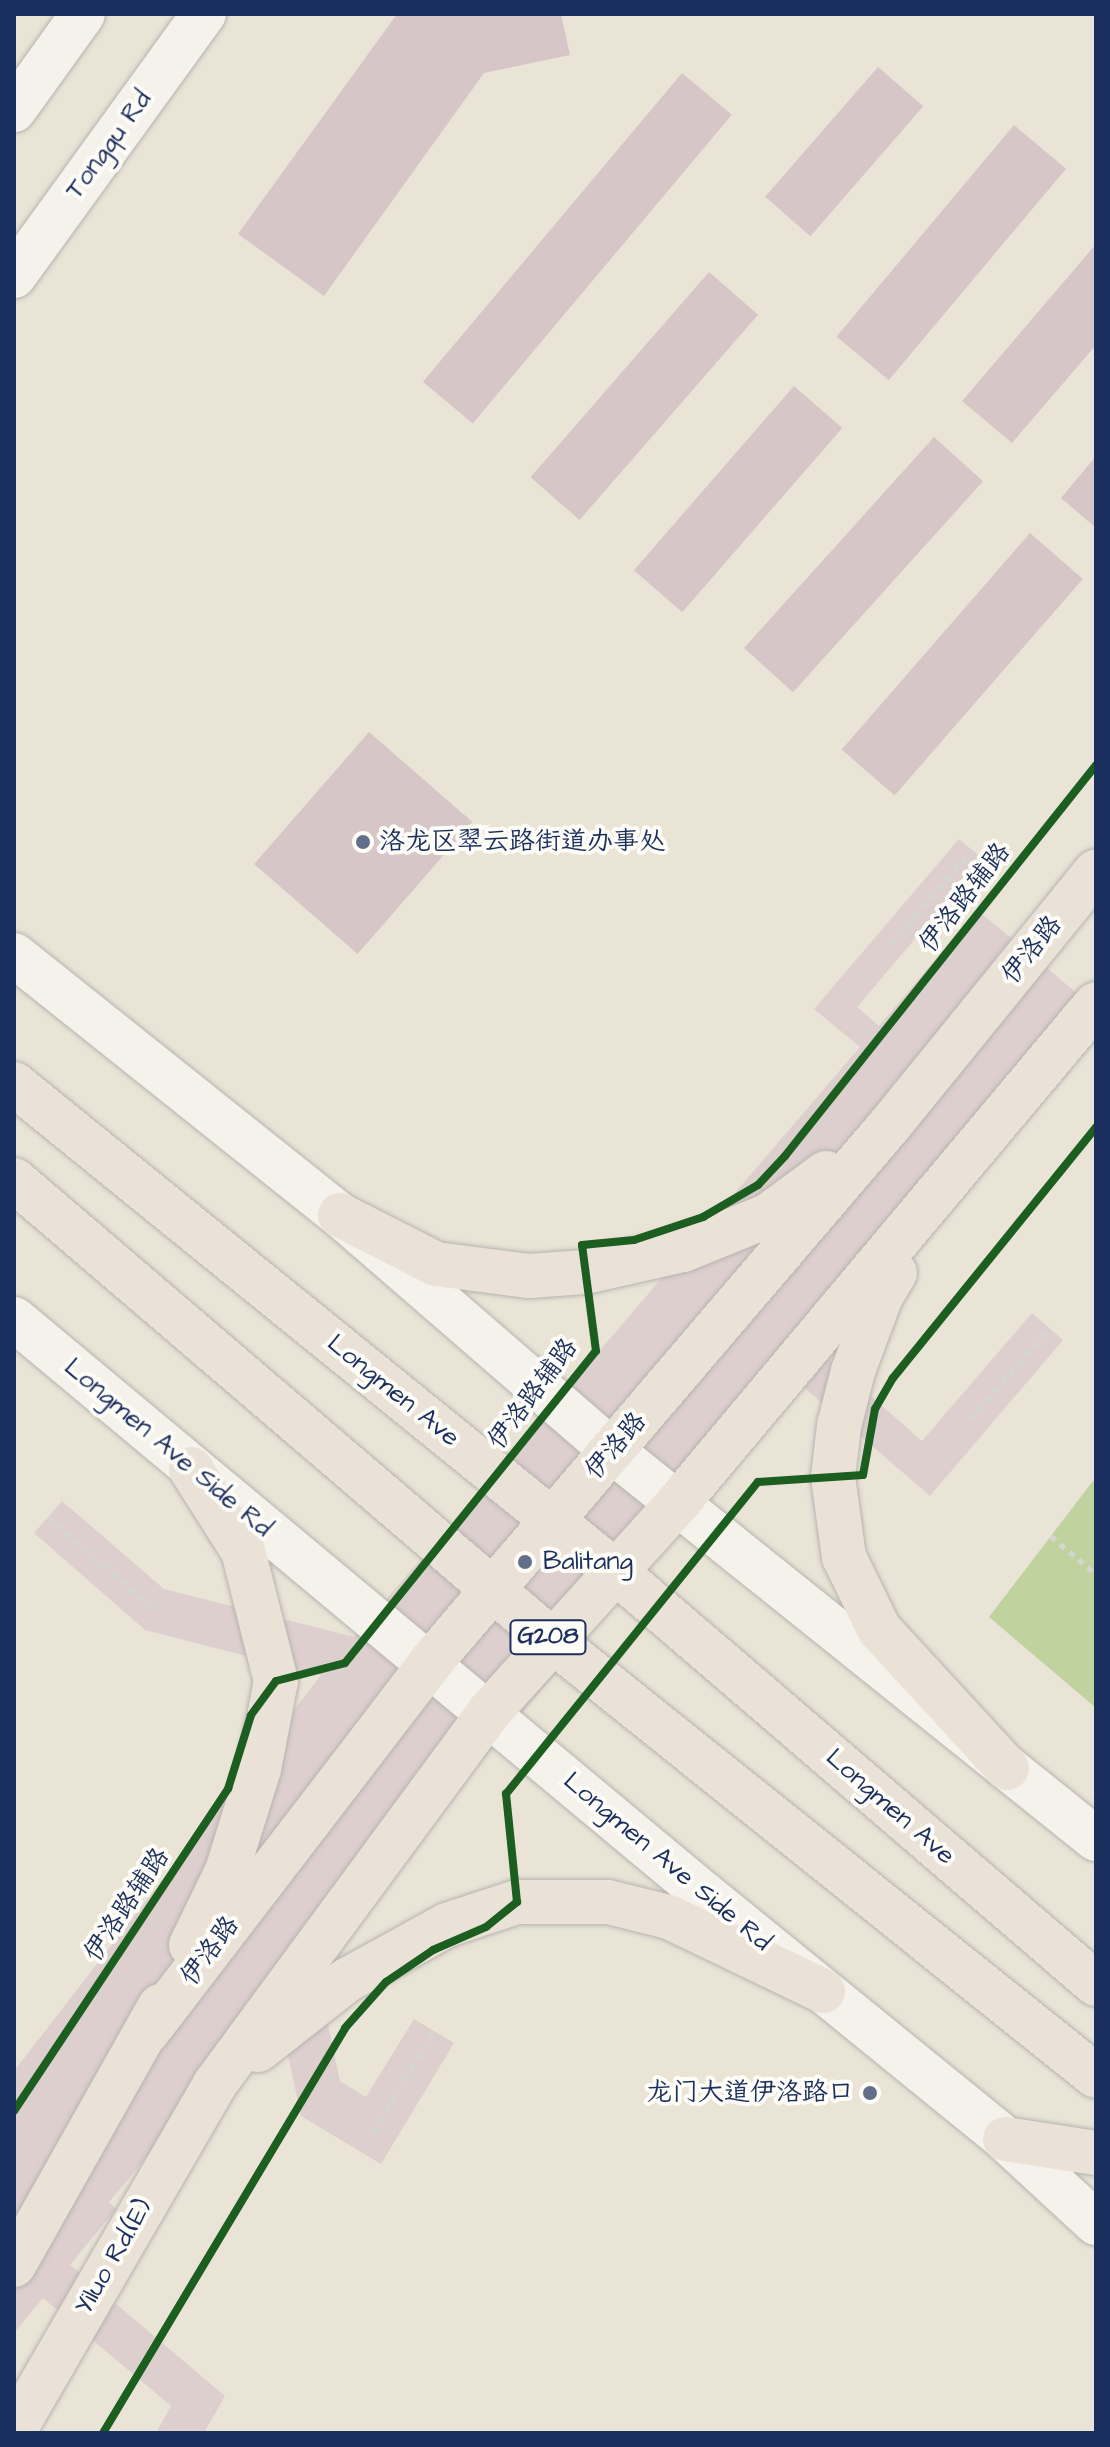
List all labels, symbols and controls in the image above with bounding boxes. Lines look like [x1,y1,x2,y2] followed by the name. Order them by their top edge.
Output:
[59,85,159,205] street label: Tongqu Rd
[379,826,665,858] place label: 洛龙区翠云路街道办事处
[354,833,372,851] marker: 洛龙区翠云路街道办事处
[913,837,1017,959] street label: 伊洛路辅路
[995,910,1069,990] street label: 伊洛路
[321,1328,465,1454] street label: Longmen Ave
[481,1333,585,1455] street label: 伊洛路辅路
[58,1352,278,1544] street label: Longmen Ave Side Rd
[579,1406,653,1486] street label: 伊洛路
[543,1546,633,1578] place label: Balitang
[514,1551,536,1573] marker: Balitang
[508,1617,588,1657] road number: G208
[819,1742,961,1872] street label: Longmen Ave
[557,1766,777,1958] street label: Longmen Ave Side Rd
[78,1842,176,1968] street label: 伊洛路辅路
[174,1910,246,1992] street label: 伊洛路
[646,2077,854,2109] place label: 龙门大道伊洛路口
[861,2084,879,2102] marker: 龙门大道伊洛路口
[69,2194,159,2320] street label: Yiluo Rd.(E)

